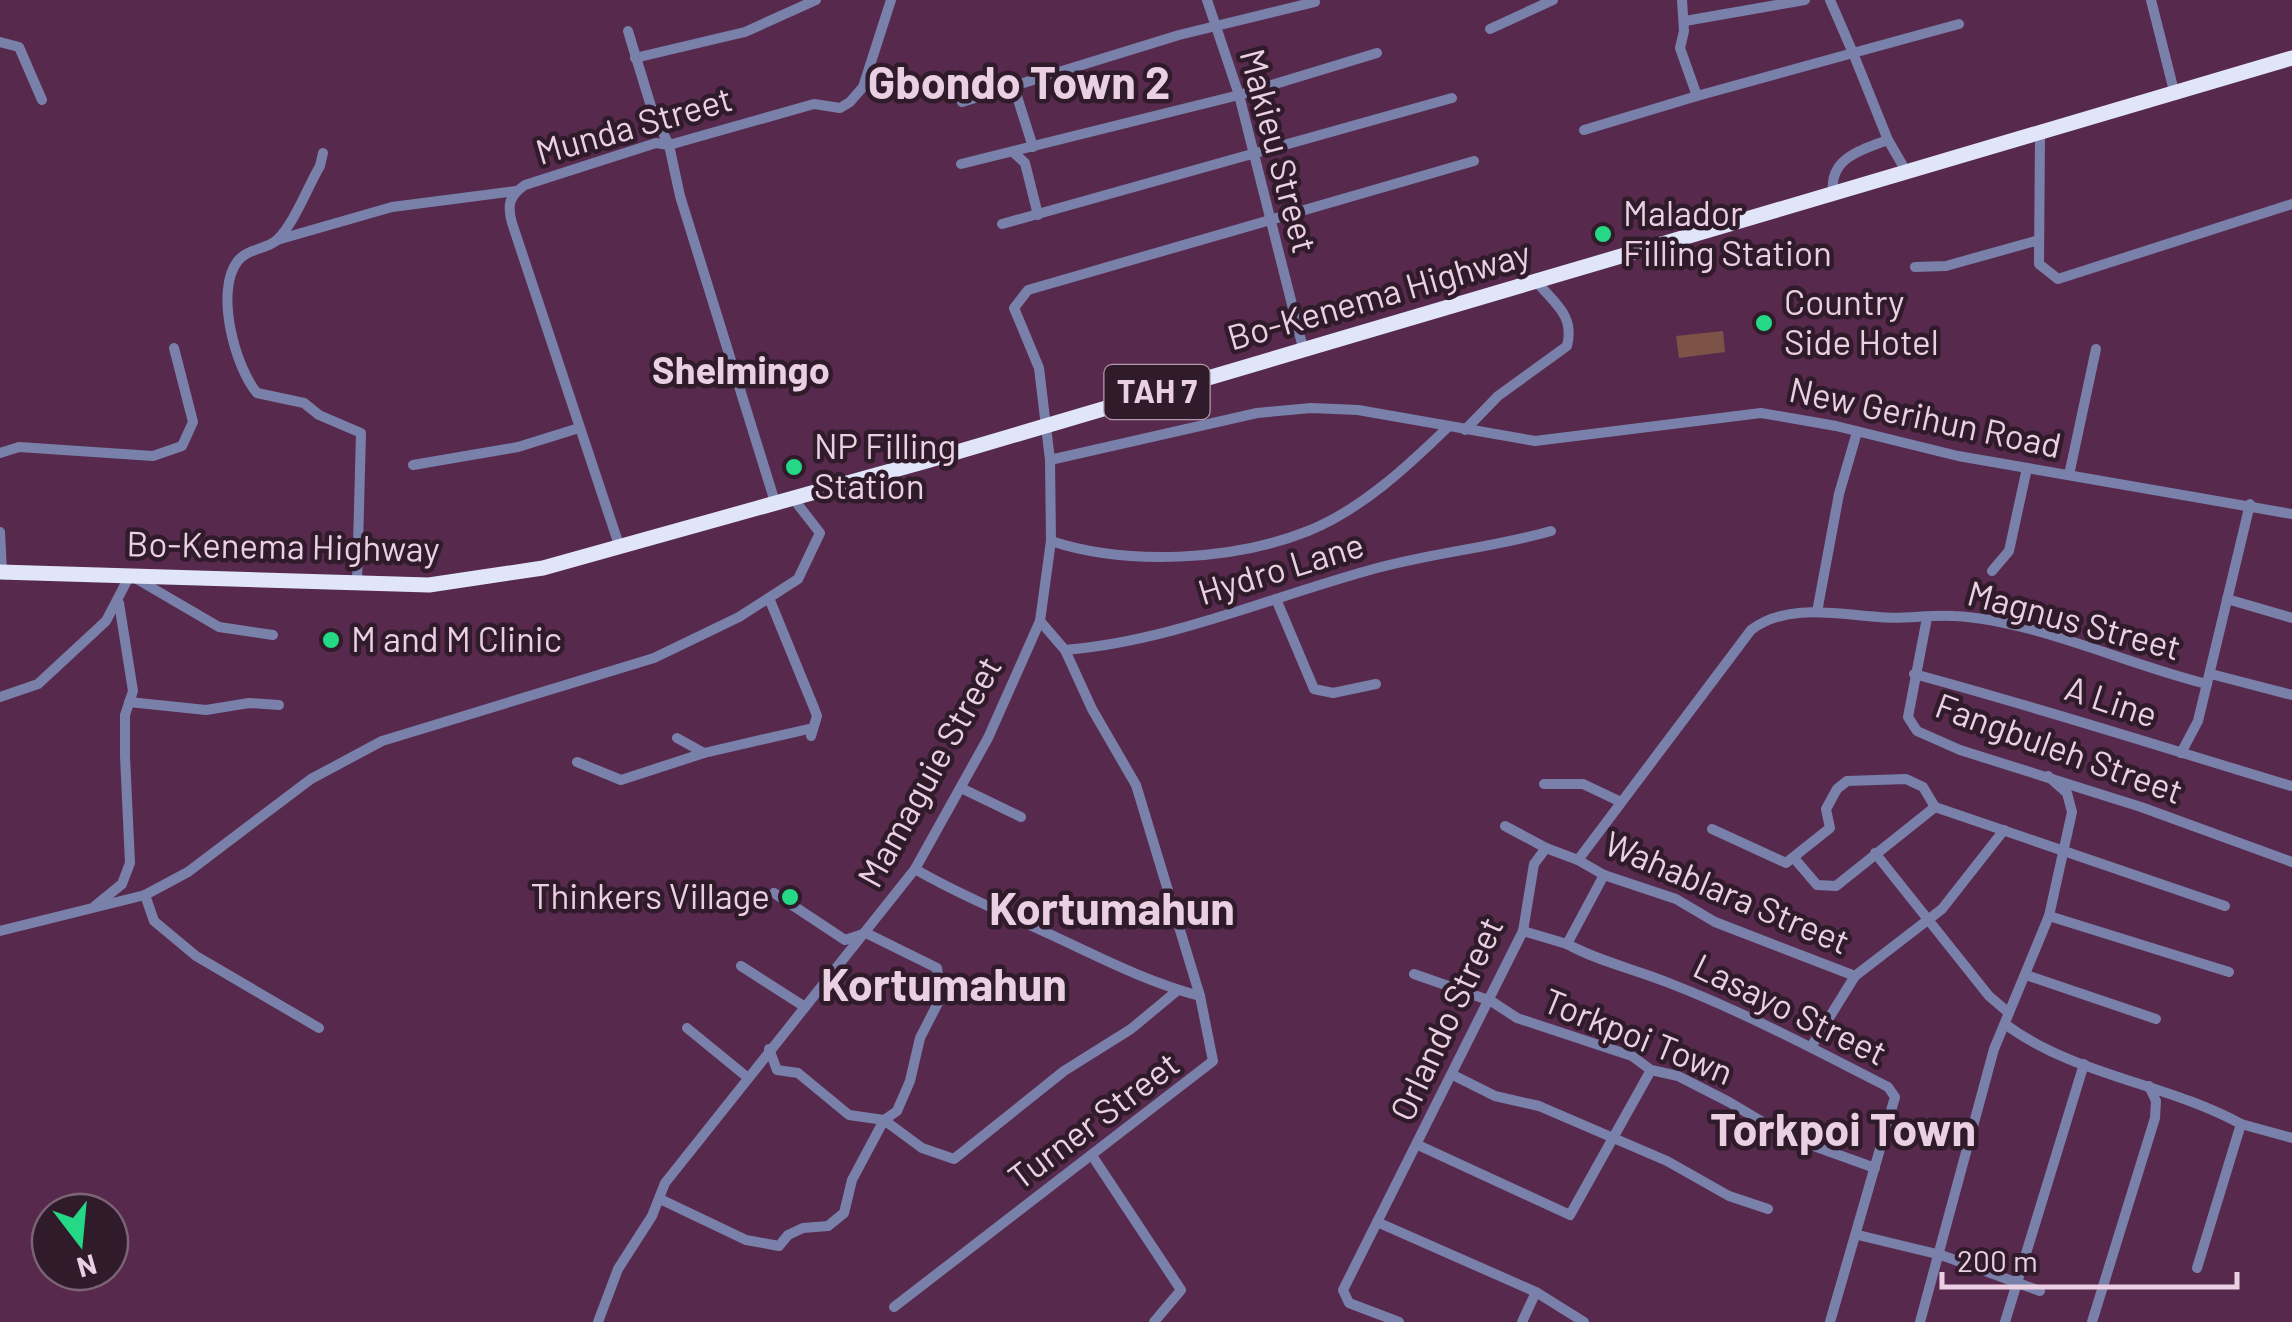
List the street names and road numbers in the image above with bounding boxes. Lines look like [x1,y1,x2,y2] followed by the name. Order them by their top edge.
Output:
[1233,44,1327,257] street label: Makieu Street
[531,76,736,172] street label: Munda Street
[1222,231,1535,357] street label: Bo-Kenema Highway
[1104,365,1210,419] road number: TAH 7
[1786,367,2065,465] street label: New Gerihun Road
[126,521,440,569] street label: Bo-Kenema Highway
[1192,522,1368,612] street label: Hydro Lane
[1963,570,2186,668] street label: Magnus Street
[847,648,1009,894] street label: Mamaguie Street
[2060,666,2163,735] street label: A Line
[1930,683,2189,811] street label: Fangbuleh Street
[1599,821,1857,962] street label: Wahablara Street
[1380,910,1511,1127] street label: Orlando Street
[1688,943,1894,1073] street label: Lasayo Street
[1538,978,1740,1092] street label: Torkpoi Town
[999,1042,1186,1197] street label: Turner Street

